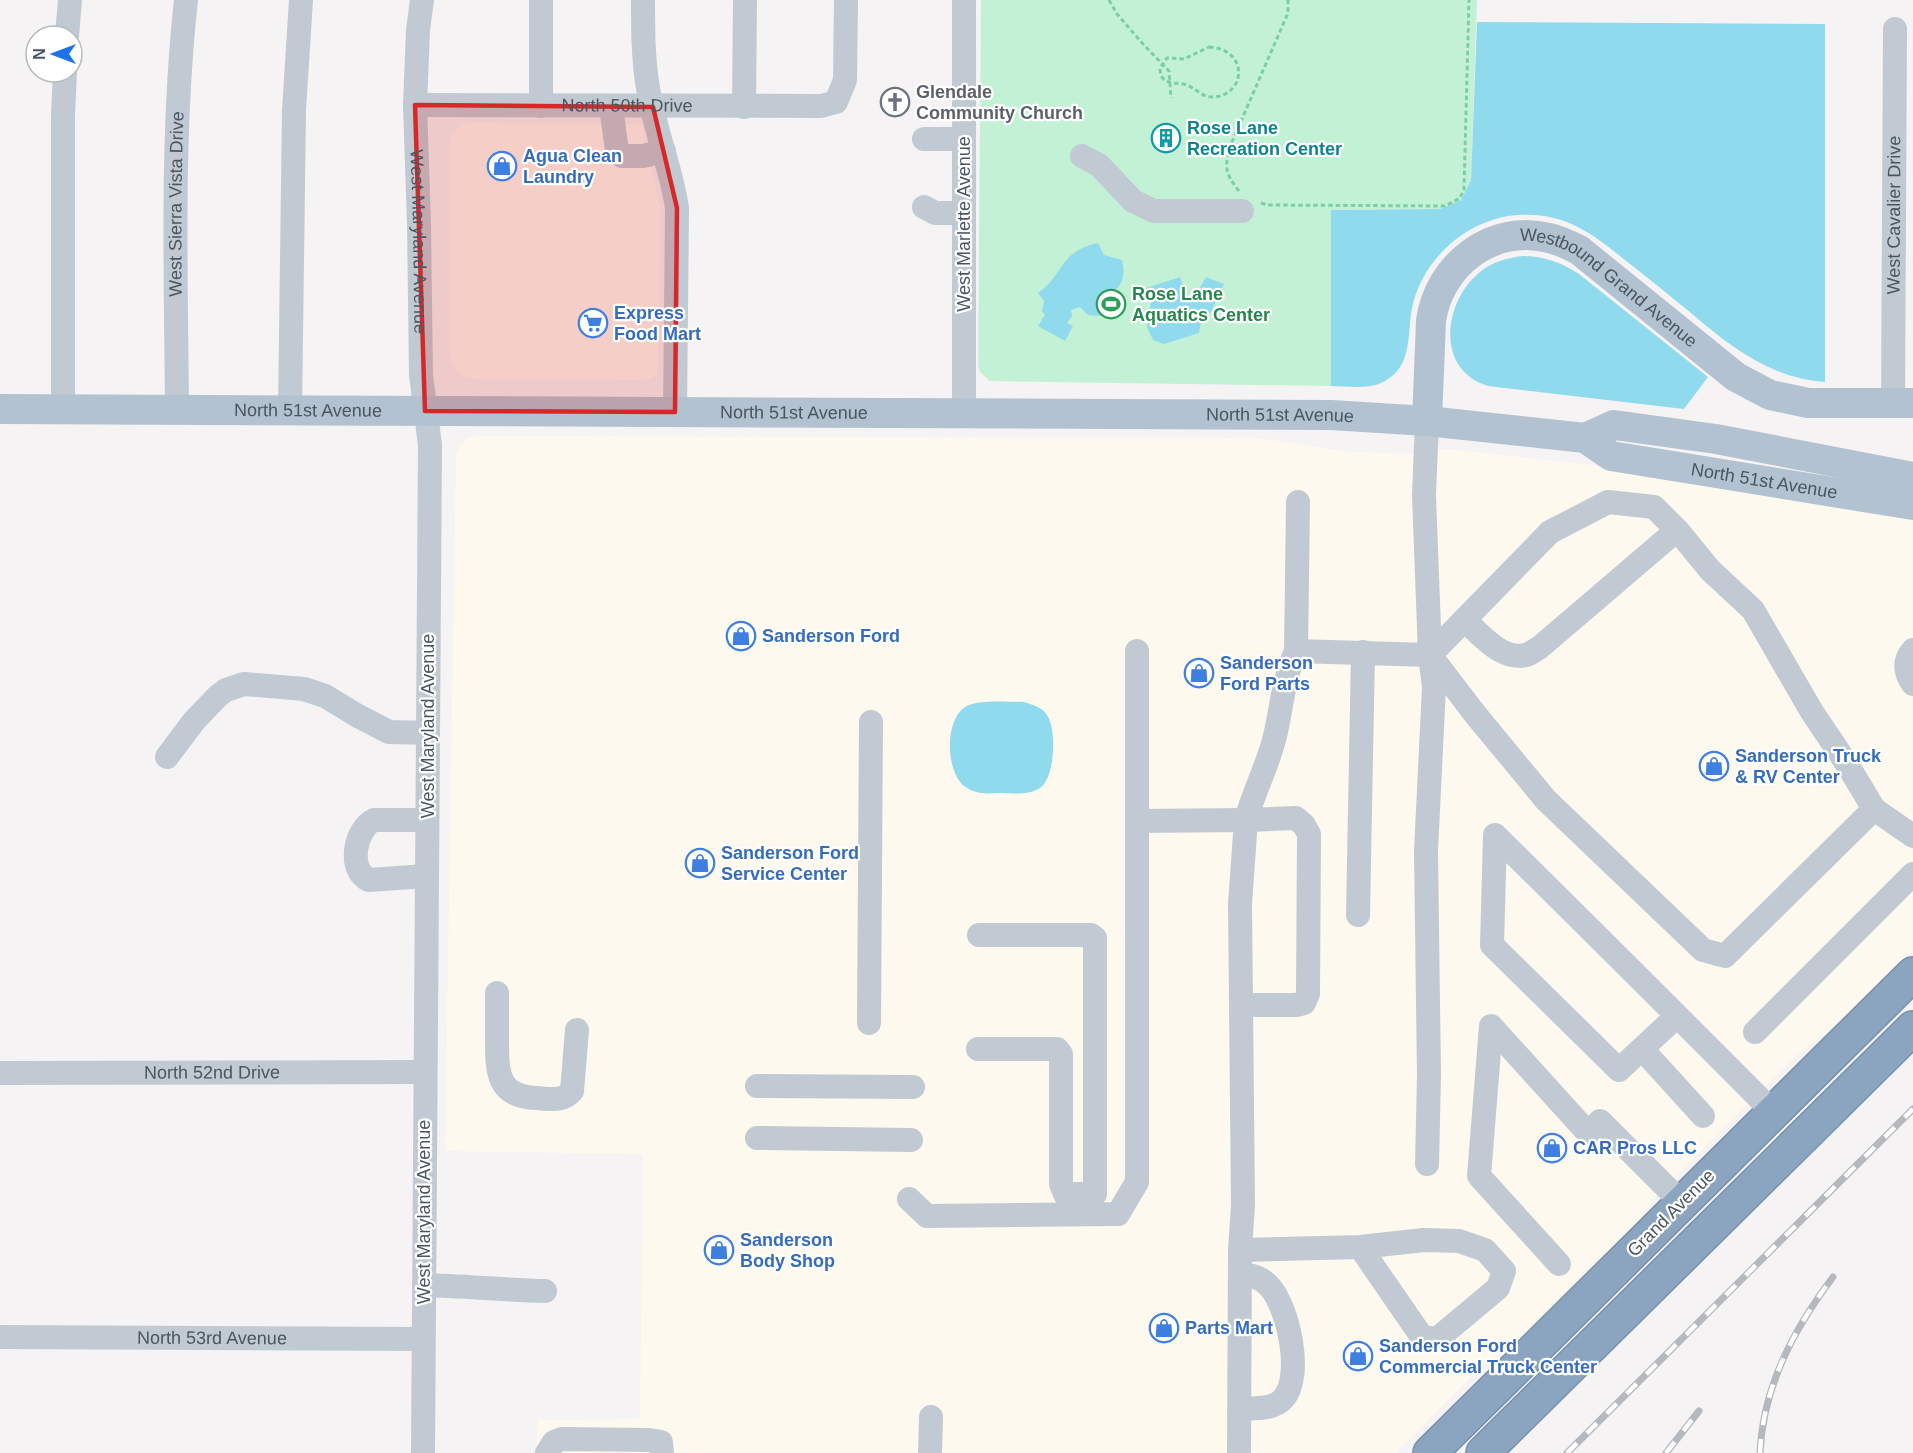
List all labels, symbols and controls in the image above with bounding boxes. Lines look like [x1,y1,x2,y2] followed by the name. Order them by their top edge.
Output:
[24,24,84,84] north arrow
[31,48,48,60] text: N
[916,82,1083,123] place label: Glendale Community Church
[879,86,911,118] church icon: Glendale Community Church
[561,95,693,116] street label: North 50th Drive
[165,111,188,297] street label: West Sierra Vista Drive
[1187,118,1342,159] place label: Rose Lane Recreation Center
[1150,122,1182,154] building icon: Rose Lane Recreation Center
[954,136,974,312] street label: West Marlette Avenue
[1884,136,1904,294] street label: West Cavalier Drive
[523,146,622,187] place label: Agua Clean Laundry
[407,149,430,334] street label: West Maryland Avenue
[486,150,518,182] shop icon: Agua Clean Laundry
[1520,225,1701,351] street label: Westbound Grand Avenue
[1132,284,1270,325] place label: Rose Lane Aquatics Center
[1095,288,1127,320] sports icon: Rose Lane Aquatics Center
[614,303,701,344] place label: Express Food Mart
[577,307,609,339] supermarket icon: Express Food Mart
[234,400,382,421] street label: North 51st Avenue
[720,402,868,423] street label: North 51st Avenue
[1206,404,1355,426] street label: North 51st Avenue
[1690,459,1839,503] street label: North 51st Avenue
[725,620,757,652] shop icon: Sanderson Ford
[762,626,900,646] place label: Sanderson Ford
[418,634,438,818] street label: West Maryland Avenue
[1220,653,1313,694] place label: Sanderson Ford Parts
[1183,657,1215,689] shop icon: Sanderson Ford Parts
[1735,746,1882,787] place label: Sanderson Truck & RV Center
[1698,750,1730,782] shop icon: Sanderson Truck & RV Center
[721,843,859,884] place label: Sanderson Ford Service Center
[684,847,716,879] shop icon: Sanderson Ford Service Center
[144,1062,280,1083] street label: North 52nd Drive
[414,1120,434,1304] street label: West Maryland Avenue
[1536,1132,1568,1164] shop icon: CAR Pros LLC
[1573,1138,1697,1158] place label: CAR Pros LLC
[1623,1165,1719,1261] street label: Grand Avenue
[740,1230,835,1271] place label: Sanderson Body Shop
[703,1234,735,1266] shop icon: Sanderson Body Shop
[1148,1312,1180,1344] shop icon: Parts Mart
[1185,1318,1273,1338] place label: Parts Mart
[137,1328,287,1348] street label: North 53rd Avenue
[1379,1336,1597,1377] place label: Sanderson Ford Commercial Truck Center
[1342,1340,1374,1372] shop icon: Sanderson Ford Commercial Truck Center

